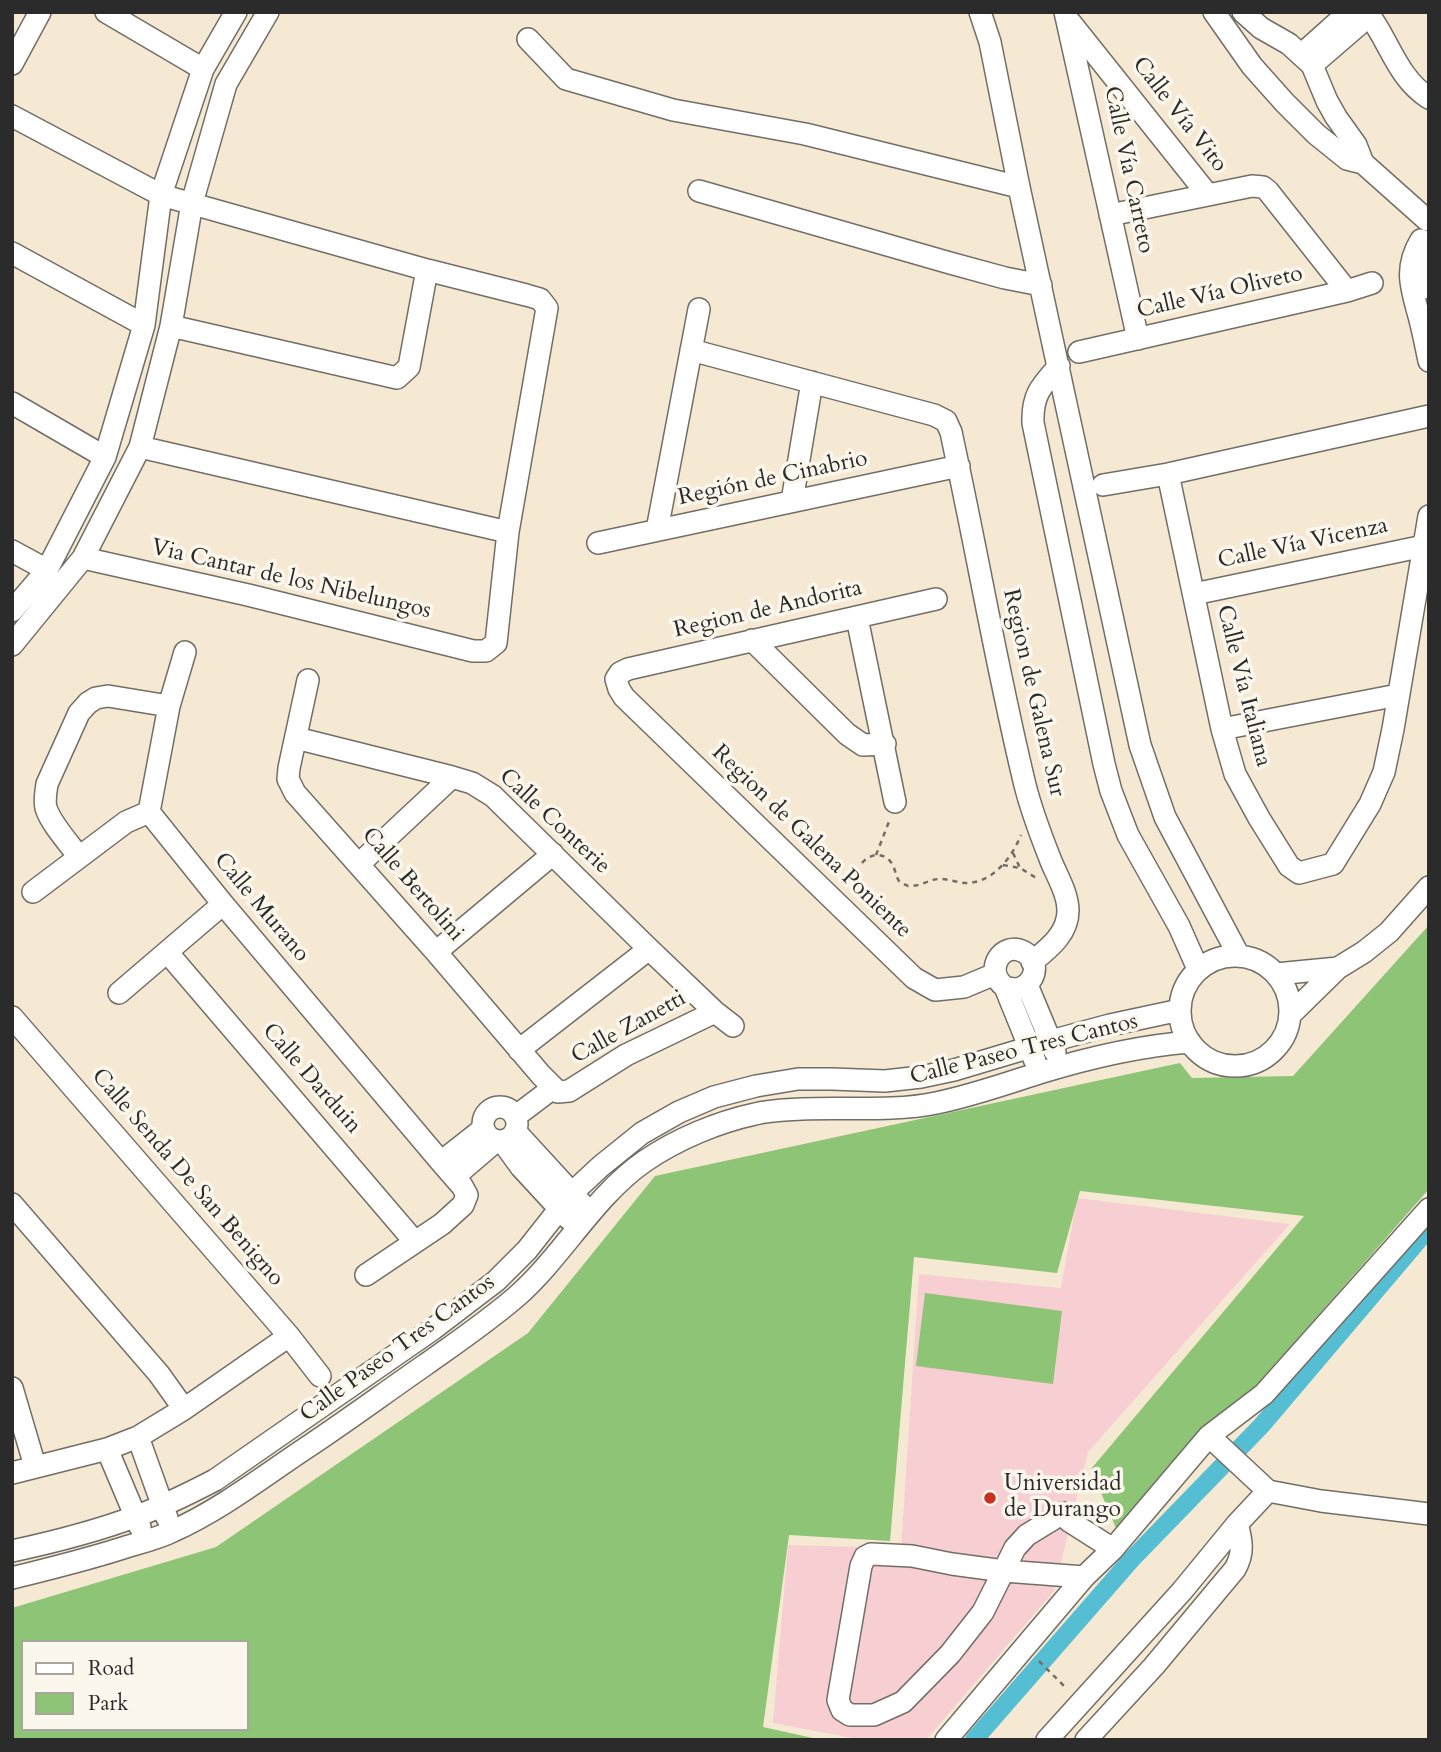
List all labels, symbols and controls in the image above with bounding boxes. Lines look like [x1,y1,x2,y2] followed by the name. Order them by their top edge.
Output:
[1126,52,1232,178] street label: Calle Vía Vito
[1097,84,1159,256] street label: Calle Vía Carreto
[1134,261,1306,325] street label: Calle Vía Oliveto
[676,445,870,513] street label: Región de Cinabrio
[1216,513,1390,575] street label: Calle Vía Vicenza
[148,534,434,626] street label: Via Cantar de los Nibelungos
[671,575,865,645] street label: Region de Andorita
[996,586,1070,800] street label: Region de Galena Sur
[1210,602,1276,770] street label: Calle Vía Italiana
[705,739,917,945] street label: Region de Galena Poniente
[493,764,615,880] street label: Calle Conterie
[355,822,469,948] street label: Calle Bertolini
[207,848,315,968] street label: Calle Murano
[567,985,691,1071] street label: Calle Zanetti
[907,1008,1141,1092] street label: Calle Paseo Tres Cantos
[256,1018,366,1140] street label: Calle Darduin
[85,1064,289,1292] street label: Calle Senda De San Benigno
[295,1269,501,1429] street label: Calle Paseo Tres Cantos
[1004,1471,1121,1525] place label: Universidad de Durango
[982,1490,998,1506] marker: Universidad de Durango
[21,1640,248,1731] legend
[88,1654,134,1683] text: Road
[88,1689,128,1718] text: Park

